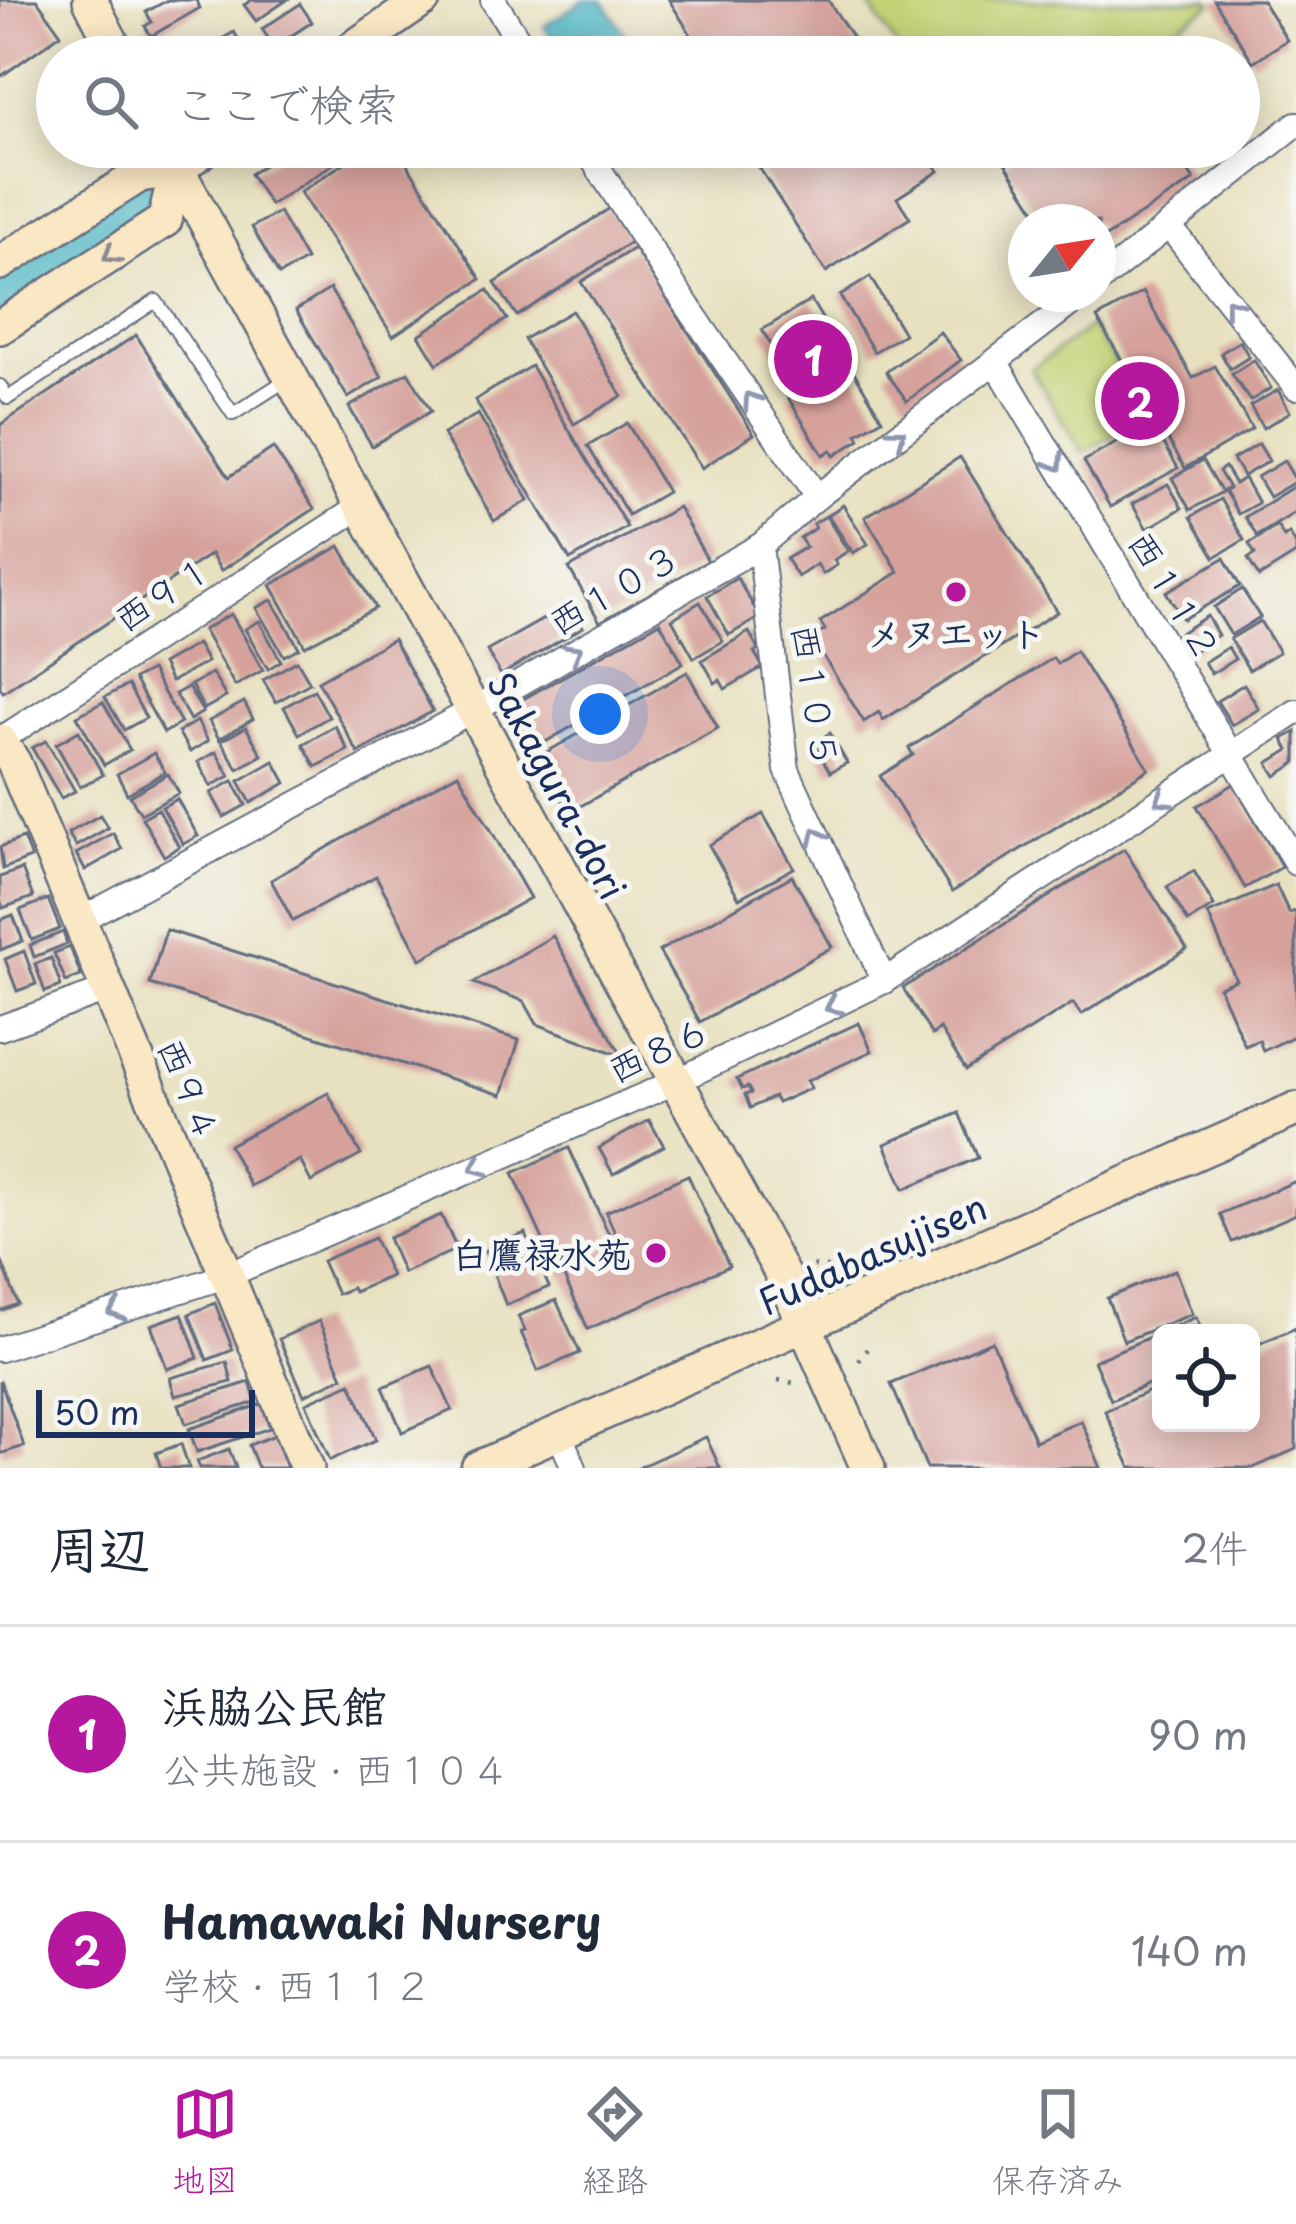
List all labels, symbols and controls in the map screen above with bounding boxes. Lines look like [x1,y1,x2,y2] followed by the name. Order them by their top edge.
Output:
[36,36,1260,168] search box
[174,68,399,136] text: ここで検索
[78,69,144,135] icon: search
[1008,204,1116,312] north arrow
[102,241,124,263] one-way arrow
[1225,298,1246,320] one-way arrow
[774,314,852,404] pin: 1
[1101,356,1179,446] pin: 2
[743,391,765,413] one-way arrow
[884,429,906,451] one-way arrow
[1042,450,1064,472] one-way arrow
[1116,519,1236,671] street label: 西１１２
[537,529,689,647] street label: 西１０３
[102,540,222,644] street label: 西９１
[943,579,969,605] marker: メヌエット
[866,605,1046,659] place label: メヌエット
[779,620,855,770] street label: 西１０５
[562,643,583,666] one-way arrow
[475,662,641,908] street label: Sakagura-dori
[570,684,630,744] your location
[1154,784,1176,806] one-way arrow
[808,827,831,849] one-way arrow
[824,991,845,1015] one-way arrow
[598,1001,718,1095] street label: 西８６
[145,1029,237,1149] street label: 西９４
[468,1153,489,1177] one-way arrow
[749,1179,995,1327] street label: Fudabasujisen
[452,1226,632,1280] place label: 白鷹禄水苑
[643,1240,669,1266] marker: 白鷹禄水苑
[106,1297,127,1322] one-way arrow
[1152,1324,1260,1432] map controls
[1152,1324,1260,1432] button: locate
[36,1384,255,1437] scale bar
[54,1386,140,1436] text: 50 m
[48,1508,150,1585] text: 周辺
[1181,1517,1248,1576] text: 2件
[162,1670,387,1738] text: 浜脇公民館
[78,1704,96,1763] text: 1
[1148,1704,1248,1763] text: 90 m
[162,1738,511,1797] text: 公共施設 · 西１０４
[162,1886,601,1954] text: Hamawaki Nursery
[73,1920,101,1979] text: 2
[1131,1920,1248,1979] text: 140 m
[162,1954,433,2013] text: 学校 · 西１１２
[172,2081,238,2203] tab: 地図
[582,2081,648,2203] tab: 経路
[992,2081,1124,2203] tab: 保存済み

